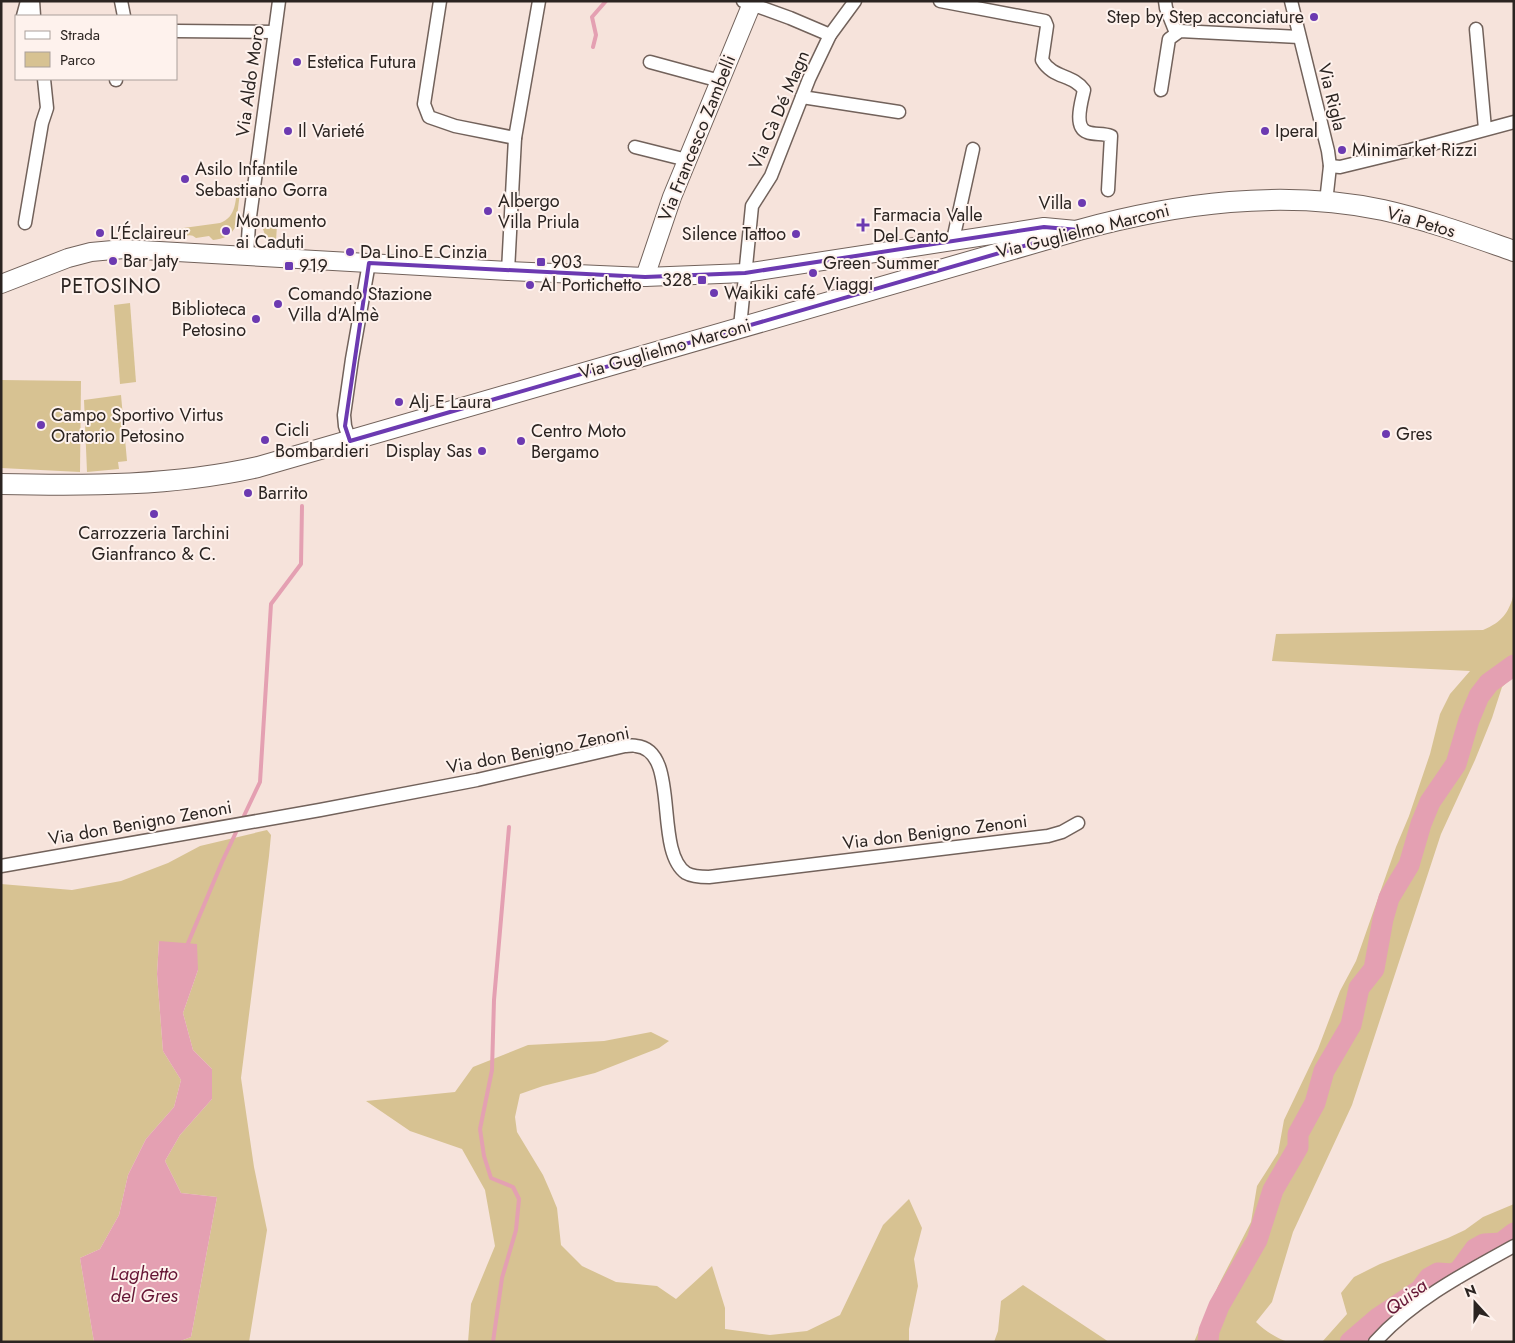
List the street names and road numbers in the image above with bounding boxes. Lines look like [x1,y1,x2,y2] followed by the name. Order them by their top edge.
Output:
[229,23,271,138] street label: Via Aldo Moro
[742,46,816,174] street label: Via Cà Dé Magn
[652,51,742,225] street label: Via Francesco Zambelli
[1311,61,1353,133] street label: Via Rigla
[994,197,1172,265] street label: Via Guglielmo Marconi
[1383,200,1459,244] street label: Via Petos
[576,312,754,386] street label: Via Guglielmo Marconi
[444,720,632,780] street label: Via don Benigno Zenoni
[46,794,234,852] street label: Via don Benigno Zenoni
[841,808,1029,856] street label: Via don Benigno Zenoni

